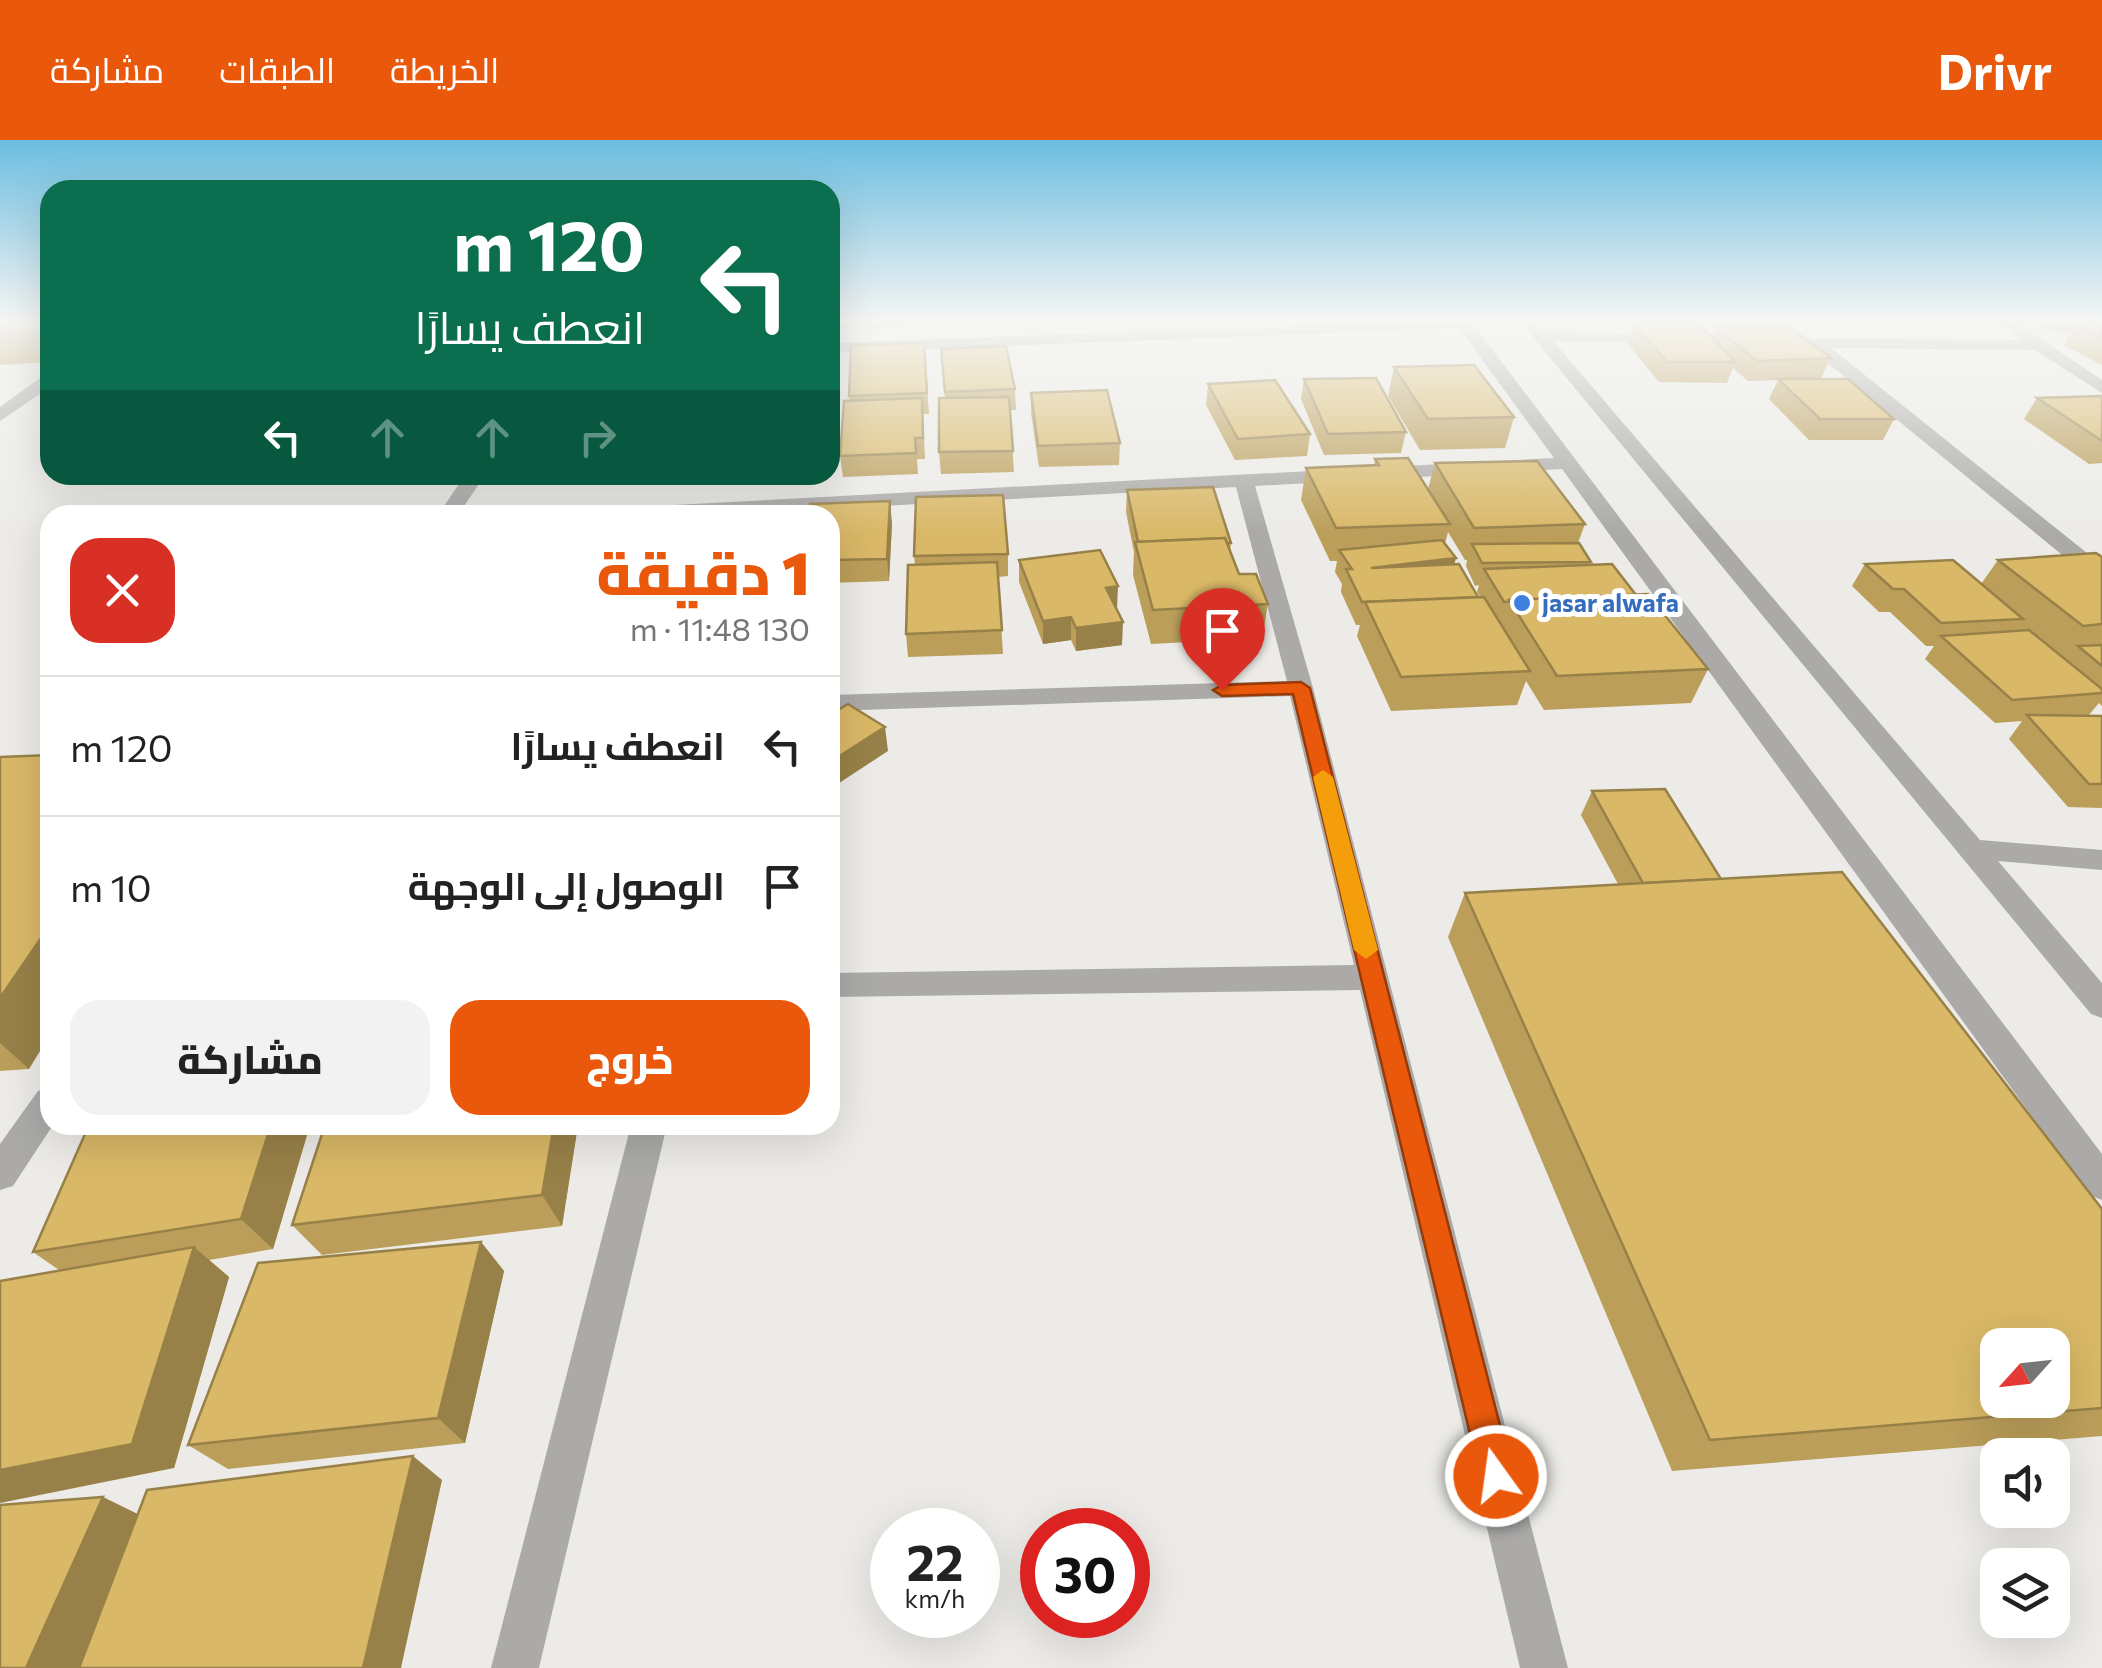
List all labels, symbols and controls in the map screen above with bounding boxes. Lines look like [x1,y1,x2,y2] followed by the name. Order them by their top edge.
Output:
[1938,41,2052,100] text: Drivr
[50,47,164,90] text: مشاركة
[219,47,335,90] text: الطبقات
[390,47,499,90] text: الخريطة
[453,200,645,285] text: 120 m
[680,220,810,350] icon: left
[415,298,645,353] text: انعطف يسارًا
[255,410,310,465] icon: left
[360,410,415,465] icon: ahead
[465,410,520,465] icon: ahead
[570,410,625,465] icon: right
[596,534,810,607] text: 1 دقيقة
[70,538,175,643] button: close
[1541,587,1679,617] place label: jasar alwafa
[1180,588,1265,691] pin
[1511,592,1533,614] marker: jasar alwafa
[1195,603,1250,658] icon: arrive
[630,608,810,648] text: 130 m · 11:48
[755,719,810,774] icon: left
[510,721,725,768] text: انعطف يسارًا
[70,723,172,770] text: 120 m
[755,859,810,914] icon: arrive
[408,861,725,908] text: الوصول إلى الوجهة
[70,863,151,910] text: 10 m
[70,1000,430,1115] button: مشاركة
[450,1000,810,1115] button: خروج
[1980,1328,2070,1418] north arrow
[1980,1328,2070,1638] map controls
[1444,1424,1548,1528] position arrow
[1980,1438,2070,1528] button: sound
[1020,1508,1150,1638] speed limit sign: 30
[907,1530,963,1591] text: 22
[1980,1548,2070,1638] button: layers
[905,1583,965,1613] text: km/h

